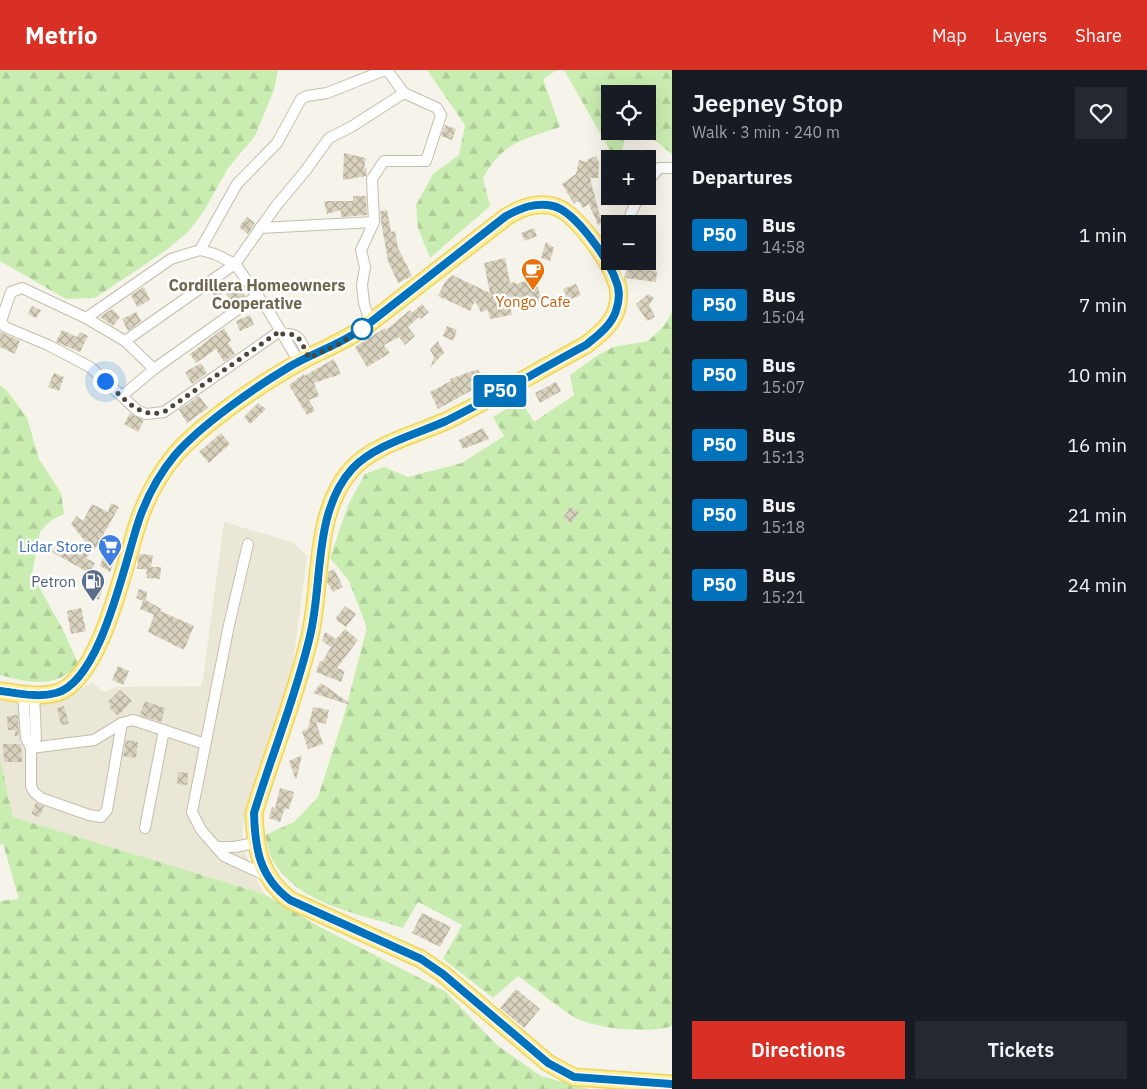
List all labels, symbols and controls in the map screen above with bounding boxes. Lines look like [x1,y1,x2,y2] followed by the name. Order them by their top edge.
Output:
[25,19,97,51] text: Metrio
[932,24,967,47] text: Map
[995,24,1047,47] text: Layers
[1075,24,1122,47] text: Share
[601,85,656,270] map controls
[601,85,656,140] button: locate
[692,87,843,119] text: Jeepney Stop
[1075,87,1127,139] button: heart
[692,122,840,142] text: Walk · 3 min · 240 m
[601,150,656,205] button: +
[692,165,792,189] text: Departures
[762,213,796,237] text: Bus
[601,215,656,270] button: −
[703,223,736,246] text: P50
[1079,223,1127,247] text: 1 min
[762,237,805,257] text: 14:58
[520,257,546,291] cafe icon: Yongo Cafe
[168,275,346,313] district label: Cordillera Homeowners Cooperative
[762,283,796,307] text: Bus
[495,292,571,311] place label: Yongo Cafe
[703,293,736,316] text: P50
[1079,293,1127,317] text: 7 min
[762,307,805,327] text: 15:04
[351,318,373,340] unlabelled marker
[762,353,796,377] text: Bus
[703,363,736,386] text: P50
[1068,363,1127,387] text: 10 min
[93,369,118,394] your location
[471,375,529,407] line badge: P50
[762,377,805,397] text: 15:07
[483,379,517,402] text: P50
[762,423,796,447] text: Bus
[703,433,736,456] text: P50
[1068,433,1127,457] text: 16 min
[762,447,805,467] text: 15:13
[762,493,796,517] text: Bus
[703,503,736,526] text: P50
[1068,503,1127,527] text: 21 min
[762,517,805,537] text: 15:18
[97,533,123,567] supermarket icon: Lidar Store
[19,537,92,556] place label: Lidar Store
[762,563,796,587] text: Bus
[80,568,106,602] fuel station icon: Petron
[31,572,76,591] place label: Petron
[703,573,736,596] text: P50
[1068,573,1127,597] text: 24 min
[762,587,805,607] text: 15:21
[692,1021,905,1079] button: Directions
[915,1021,1127,1079] button: Tickets

